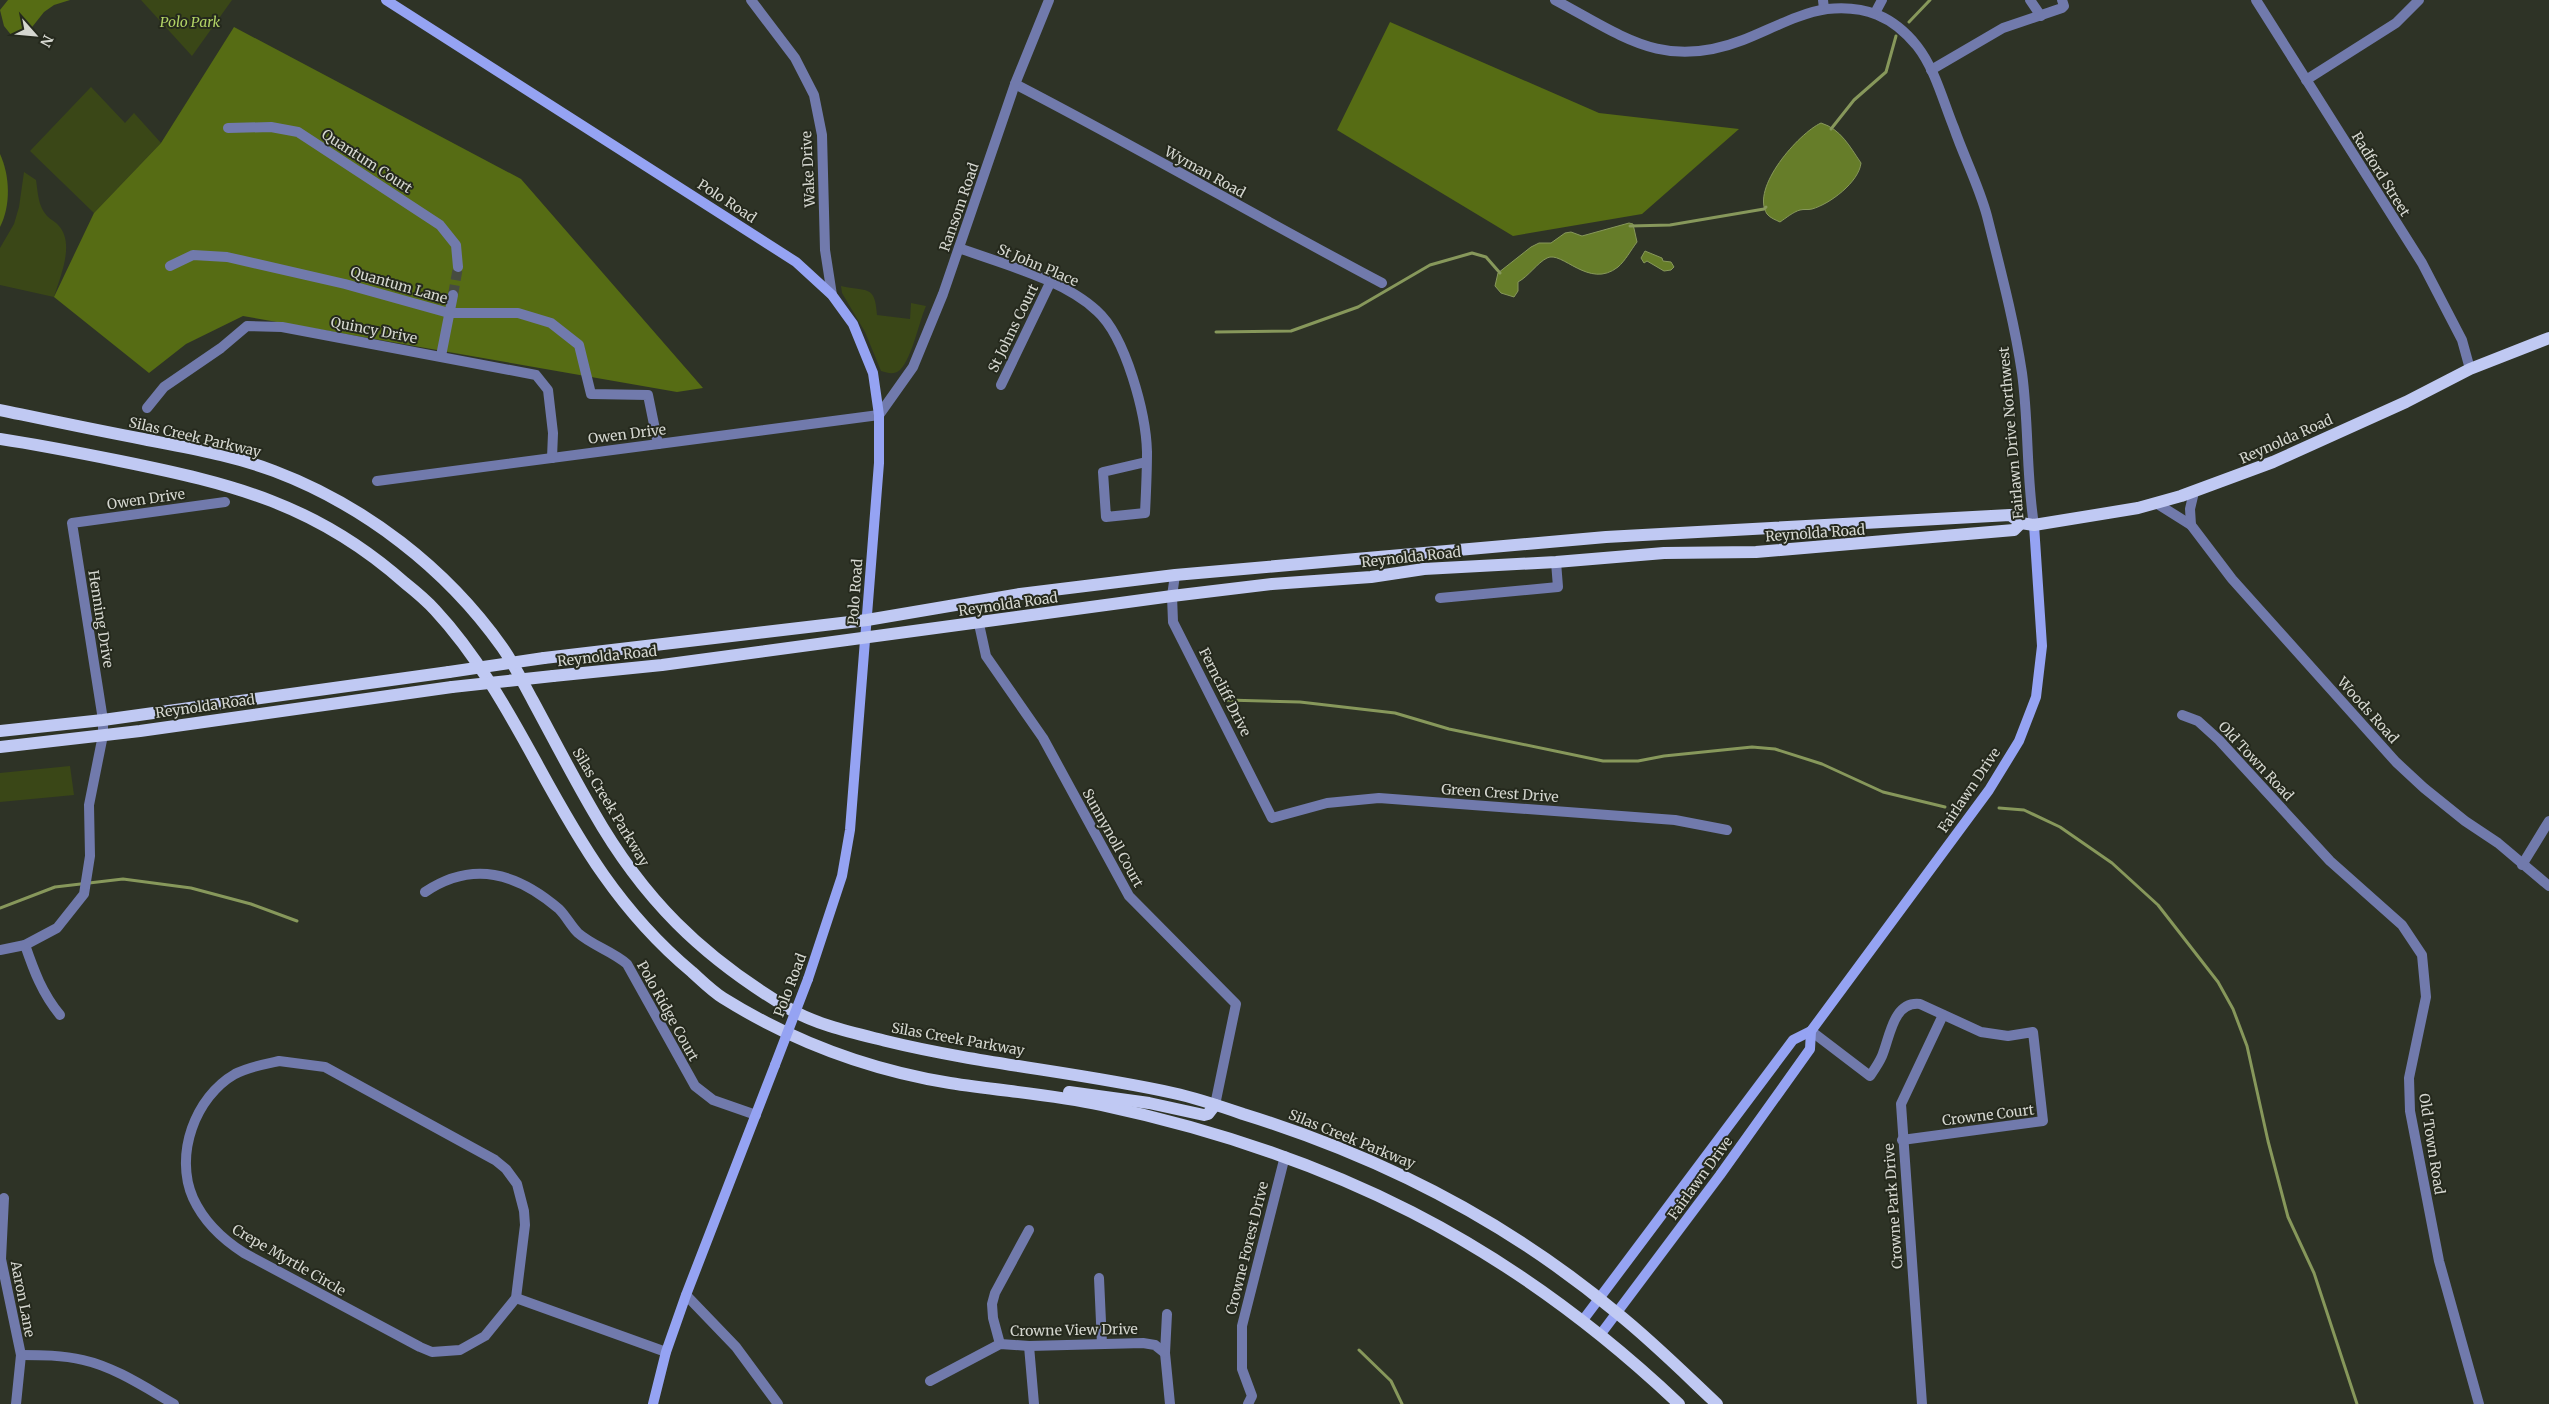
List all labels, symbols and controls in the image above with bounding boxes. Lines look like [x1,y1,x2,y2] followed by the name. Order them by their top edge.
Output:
[10,10,60,60] north arrow
[160,13,221,31] park label: Polo Park
[36,32,57,50] text: N
[318,125,416,197] street label: Quantum Court
[2348,128,2415,220] street label: Radford Street
[797,130,819,209] street label: Wake Drive
[1160,142,1249,202] street label: Wyman Road
[935,160,983,254] street label: Ransom Road
[694,175,760,227] street label: Polo Road
[995,240,1081,290] street label: St John Place
[348,263,450,307] street label: Quantum Lane
[984,280,1042,375] street label: St Johns Court
[329,313,419,347] street label: Quincy Drive
[1994,345,2028,520] street label: Fairlawn Drive Northwest
[2237,410,2336,468] street label: Reynolda Road
[127,413,264,461] street label: Silas Creek Parkway
[587,420,667,448] street label: Owen Drive
[106,485,186,513] street label: Owen Drive
[1764,520,1866,545] street label: Reynolda Road
[1360,543,1462,571] street label: Reynolda Road
[844,558,866,626] street label: Polo Road
[84,569,118,669] street label: Henning Drive
[957,588,1059,620] street label: Reynolda Road
[556,642,658,670] street label: Reynolda Road
[1195,645,1255,739] street label: Ferncliff Drive
[2333,672,2403,747] street label: Woods Road
[154,690,256,722] street label: Reynolda Road
[2215,718,2298,805] street label: Old Town Road
[1934,744,2004,836] street label: Fairlawn Drive
[569,745,654,870] street label: Silas Creek Parkway
[1441,780,1559,806] street label: Green Crest Drive
[1078,785,1148,891] street label: Sunnynoll Court
[770,950,811,1019] street label: Polo Road
[633,958,703,1065] street label: Polo Ridge Court
[890,1018,1027,1060] street label: Silas Creek Parkway
[2415,1092,2449,1196] street label: Old Town Road
[1941,1100,2036,1130] street label: Crowne Court
[1286,1105,1419,1173] street label: Silas Creek Parkway
[1664,1133,1736,1223] street label: Fairlawn Drive
[1880,1143,1906,1269] street label: Crowne Park Drive
[1222,1180,1272,1316] street label: Crowne Forest Drive
[229,1220,349,1300] street label: Crepe Myrtle Circle
[7,1258,39,1339] street label: Aaron Lane
[1010,1320,1138,1340] street label: Crowne View Drive

